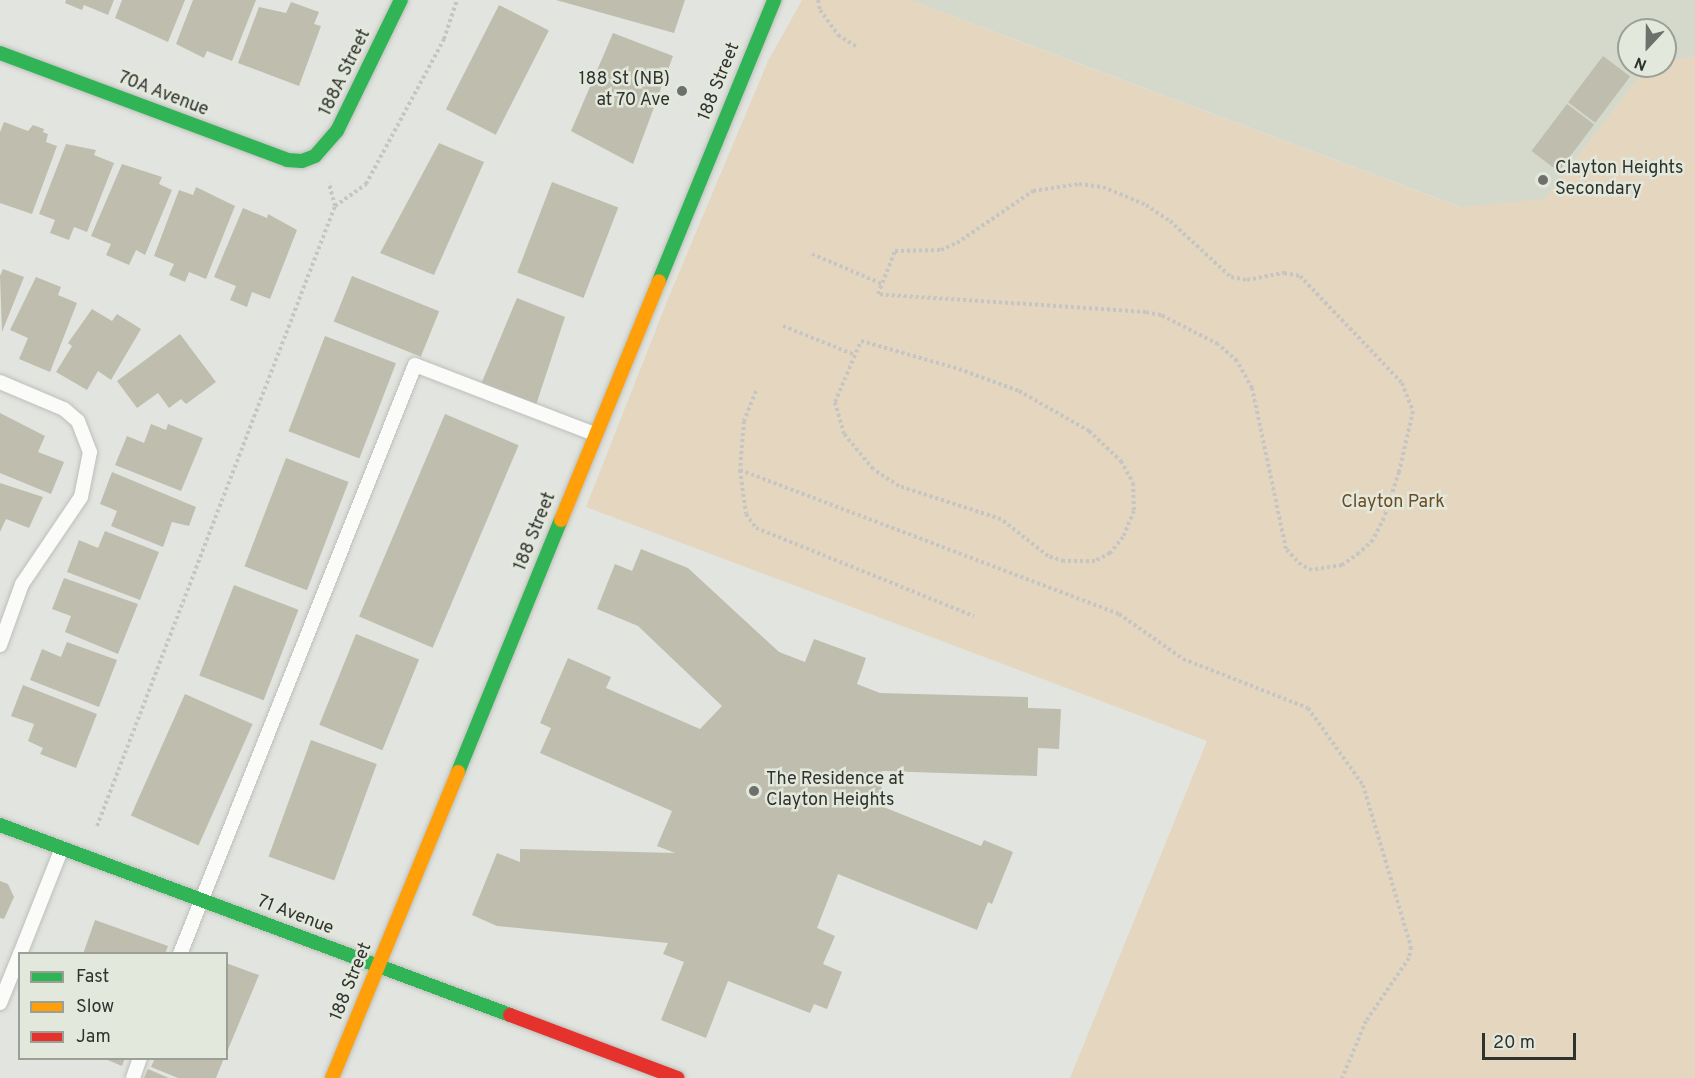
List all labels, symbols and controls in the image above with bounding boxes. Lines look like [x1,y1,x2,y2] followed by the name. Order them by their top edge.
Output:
[1617,18,1677,78] north arrow
[316,26,376,120] street label: 188A Street
[695,40,745,124] street label: 188 Street
[1632,51,1650,74] text: N
[114,68,212,122] street label: 70A Avenue
[579,70,670,112] place label: 188 St (NB) at 70 Ave
[675,84,689,98] marker: 188 St (NB) at 70 Ave
[1555,159,1683,201] place label: Clayton Heights Secondary
[1536,173,1550,187] marker: Clayton Heights Secondary
[511,490,561,574] street label: 188 Street
[1341,492,1445,514] park label: Clayton Park
[766,770,904,812] place label: The Residence at Clayton Heights
[747,784,761,798] marker: The Residence at Clayton Heights
[253,891,337,941] street label: 71 Avenue
[327,940,377,1024] street label: 188 Street
[18,952,228,1060] legend
[76,966,109,989] text: Fast
[76,996,114,1019] text: Slow
[1485,1021,1580,1059] scale bar
[76,1026,111,1049] text: Jam
[1493,1032,1535,1055] text: 20 m

